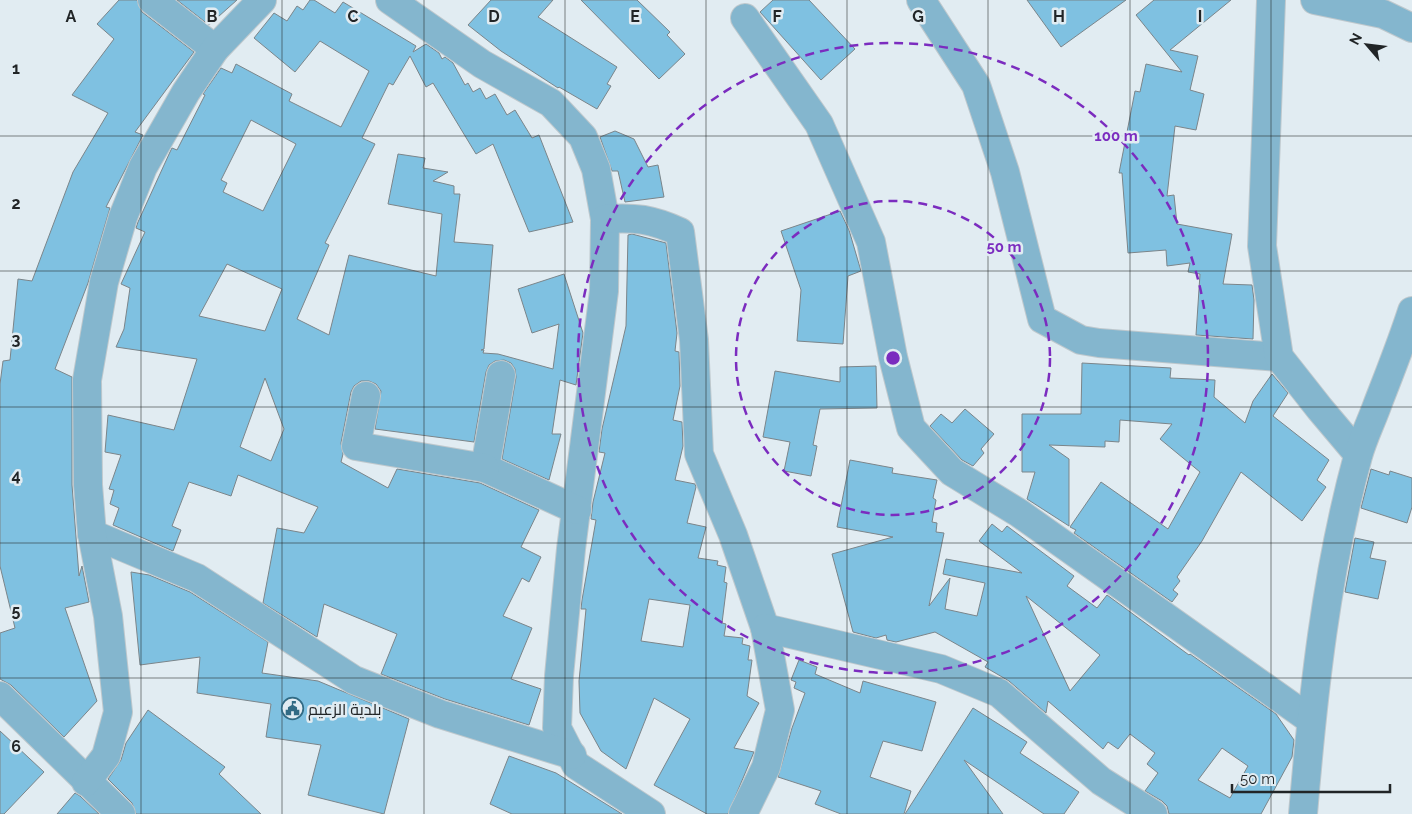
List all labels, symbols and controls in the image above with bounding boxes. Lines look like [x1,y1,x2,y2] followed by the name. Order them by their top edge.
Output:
[66,7,77,26] text: A
[207,7,218,26] text: B
[348,7,359,26] text: C
[488,7,500,26] text: D
[630,7,640,26] text: E
[772,7,782,26] text: F
[912,7,924,26] text: G
[1053,7,1065,26] text: H
[1198,7,1202,26] text: I
[1342,20,1392,70] north arrow
[1346,30,1365,47] text: N
[12,59,20,78] text: 1
[1094,127,1138,145] text: 100 m
[11,194,21,213] text: 2
[986,238,1022,256] text: 50 m
[12,330,21,349] text: 3
[884,349,902,367] centre of rings
[11,466,21,485] text: 4
[12,601,21,620] text: 5
[280,697,304,721] public building icon: بلدية الزعيم
[308,700,382,721] place label: بلدية الزعيم
[11,737,21,756] text: 6
[1232,762,1390,794] scale bar
[1240,770,1275,788] text: 50 m

